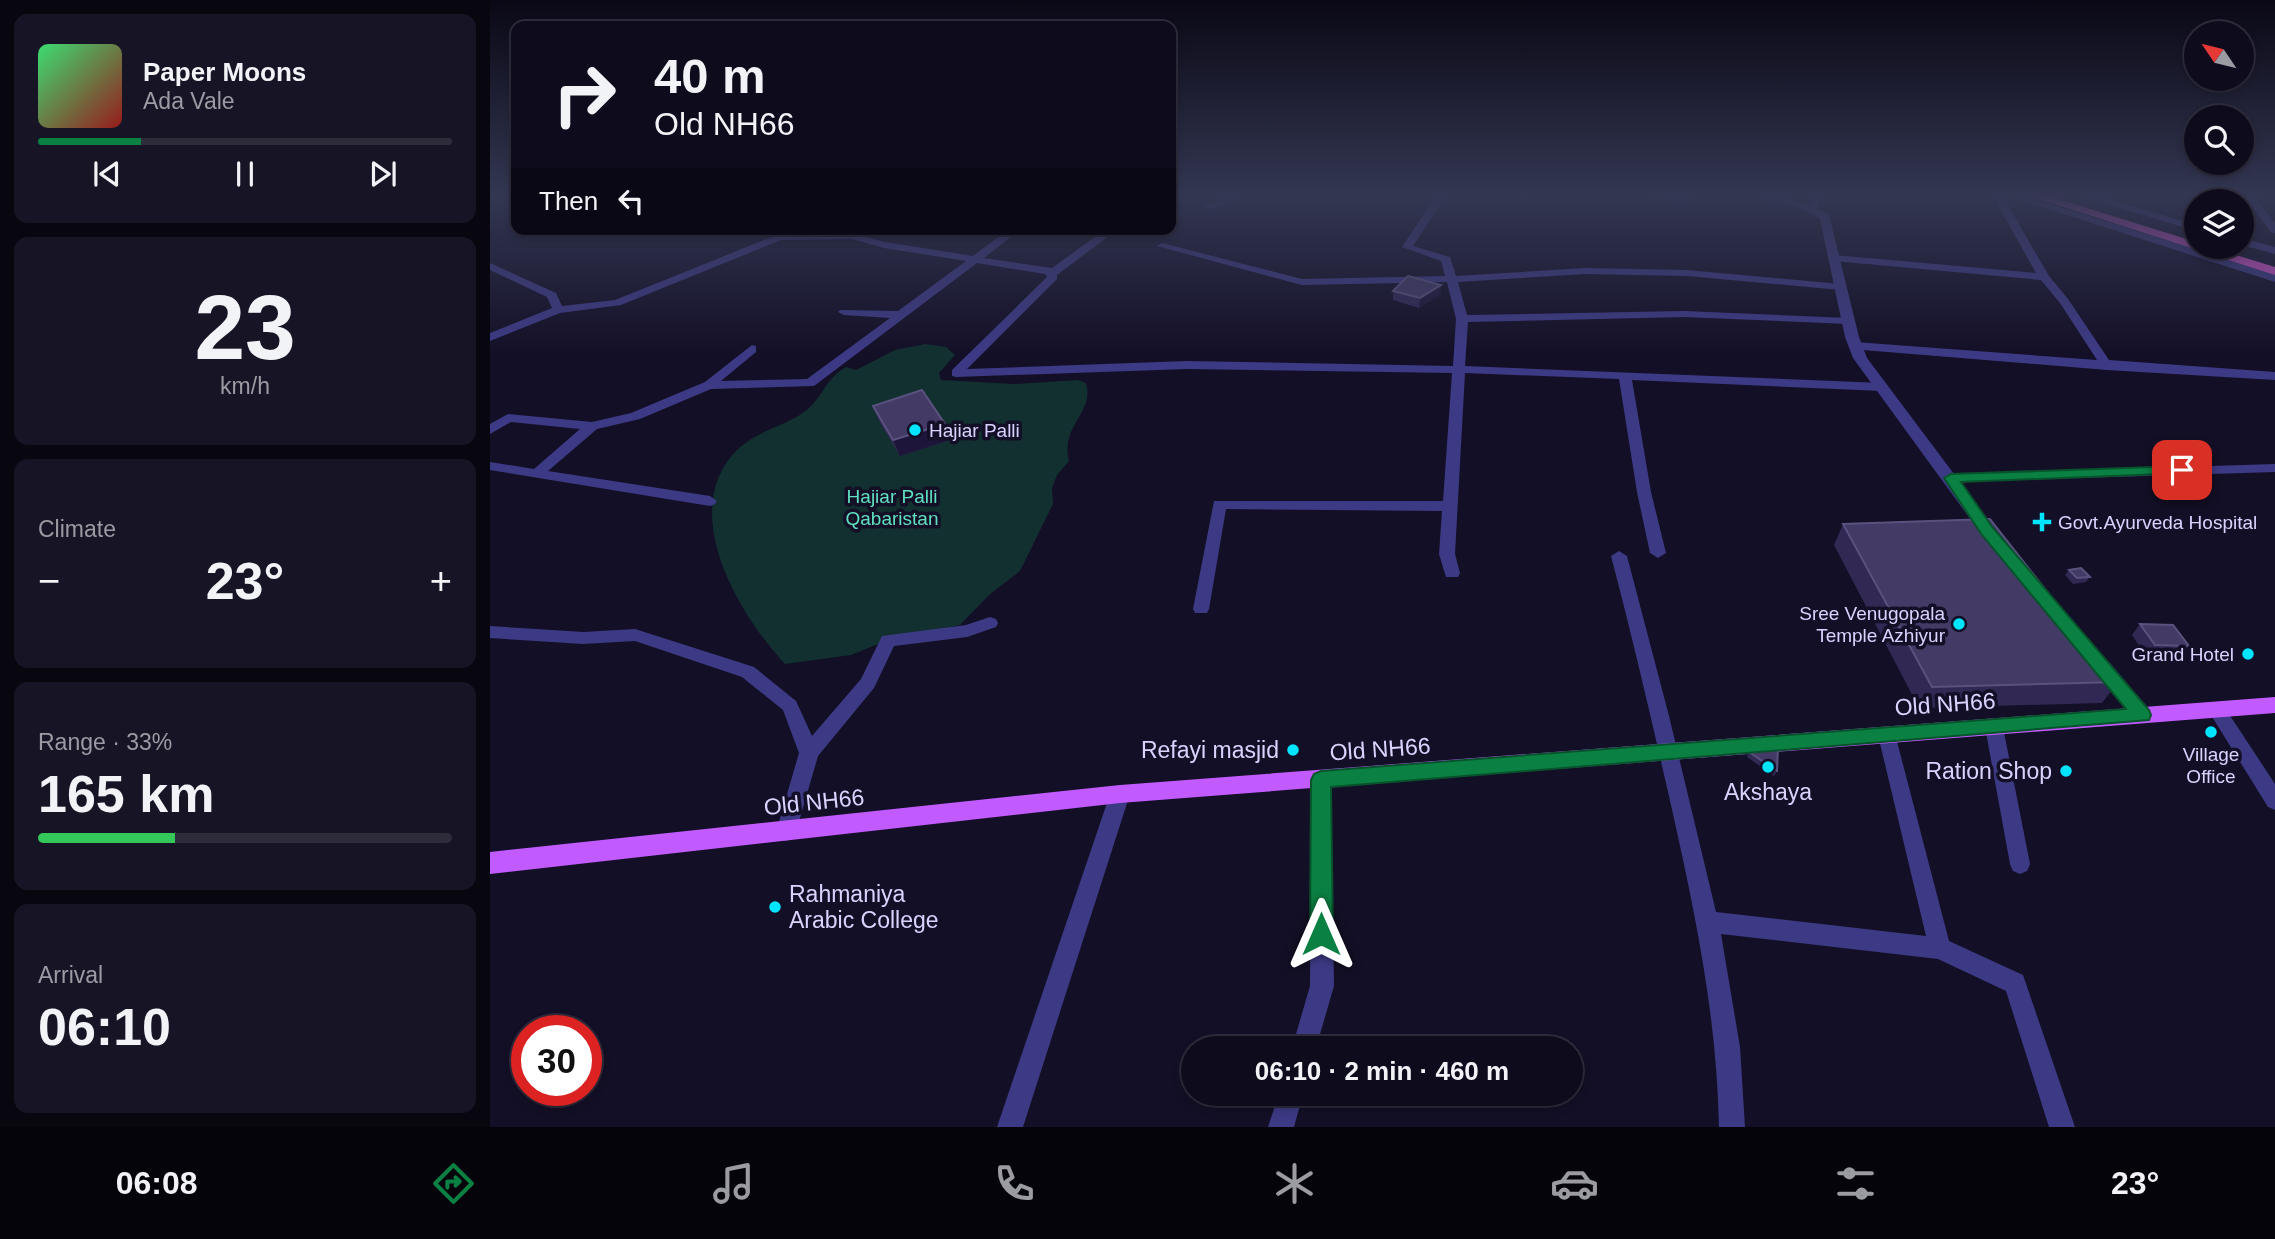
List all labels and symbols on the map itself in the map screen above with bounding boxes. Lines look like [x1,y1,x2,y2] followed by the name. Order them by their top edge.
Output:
[2184,21,2254,91] north arrow
[929,420,1020,441] place label: Hajiar Palli
[907,422,923,438] marker: Hajiar Palli
[2152,440,2212,500] pin
[846,486,938,529] park label: Hajiar Palli Qabaristan
[2032,512,2052,532] marker: Govt.Ayurveda Hospital
[2058,512,2257,533] place label: Govt.Ayurveda Hospital
[1799,603,1946,646] place label: Sree Venugopala Temple Azhiyur
[1951,616,1967,632] marker: Sree Venugopala Temple Azhiyur
[2132,644,2234,665] place label: Grand Hotel
[2240,646,2256,662] marker: Grand Hotel
[1894,688,1996,720] street label: Old NH66
[2203,724,2219,740] marker: Village Office
[1329,733,1431,765] street label: Old NH66
[1141,737,1279,763] place label: Refayi masjid
[1285,742,1301,758] marker: Refayi masjid
[2183,744,2239,787] place label: Village Office
[1925,758,2052,784] place label: Ration Shop
[1760,759,1776,775] marker: Akshaya
[2058,763,2074,779] marker: Ration Shop
[1724,779,1812,805] place label: Akshaya
[762,784,866,820] street label: Old NH66
[789,881,939,933] place label: Rahmaniya Arabic College
[1284,897,1358,971] position arrow
[767,899,783,915] marker: Rahmaniya Arabic College
[511,1015,602,1106] speed limit sign: 30

